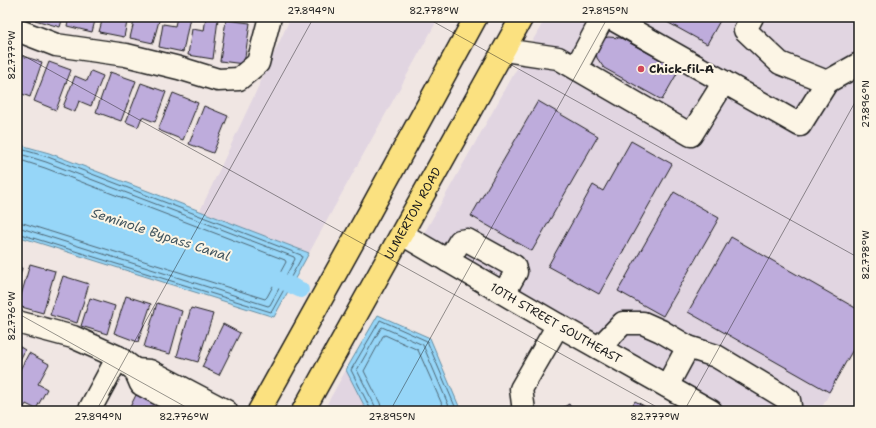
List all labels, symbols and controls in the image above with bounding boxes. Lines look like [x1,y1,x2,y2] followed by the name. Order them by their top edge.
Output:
[287,4,335,17] text: 27.894°N
[409,4,459,17] text: 82.778°W
[582,4,628,17] text: 27.895°N
[5,30,18,80] text: 82.777°W
[649,61,714,77] place label: Chick-fil-A
[636,64,646,74] marker: Chick-fil-A
[859,80,872,128] text: 27.896°N
[381,165,445,262] street label: ULMERTON ROAD
[90,204,232,265] water label: Seminole Bypass Canal
[859,230,872,280] text: 82.778°W
[487,279,625,368] street label: 10TH STREET SOUTHEAST
[5,291,18,341] text: 82.776°W
[74,410,122,423] text: 27.894°N
[159,410,209,423] text: 82.776°W
[369,410,415,423] text: 27.895°N
[630,410,680,423] text: 82.777°W

